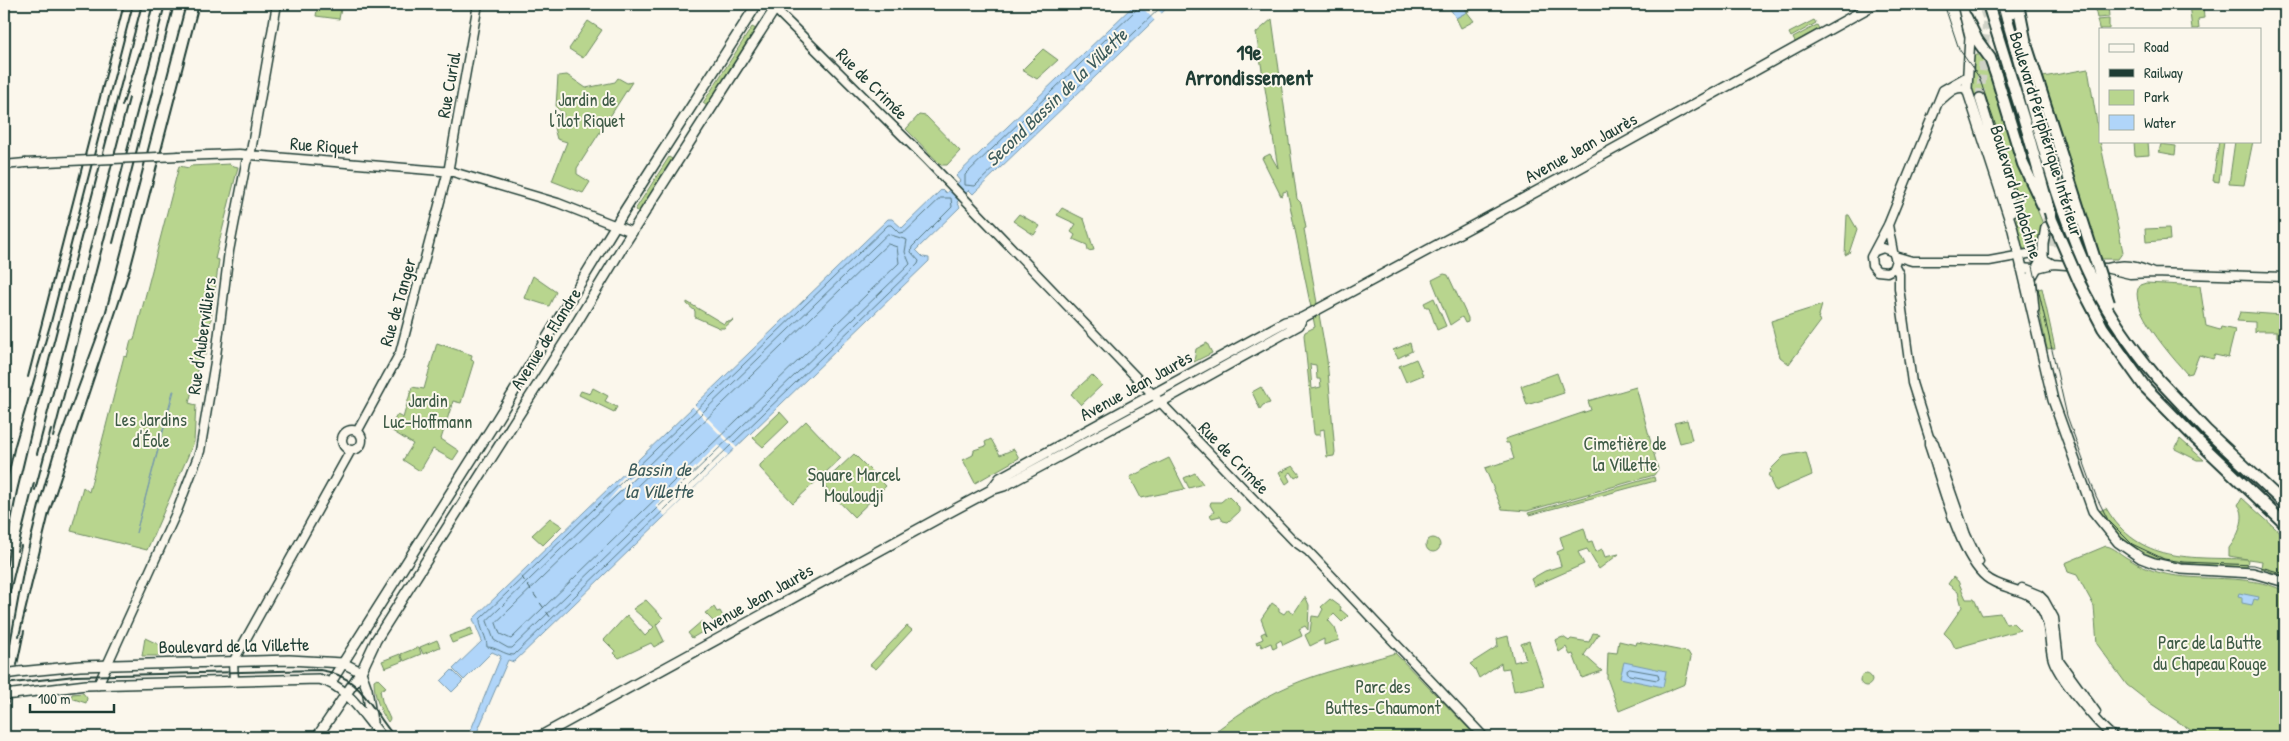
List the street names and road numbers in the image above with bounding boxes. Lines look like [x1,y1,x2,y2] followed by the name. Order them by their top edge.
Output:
[2003,28,2090,239] street label: Boulevard Périphérique Intérieur
[831,42,914,125] street label: Rue de Crimée
[430,50,467,120] street label: Rue Curial
[1520,106,1641,189] street label: Avenue Jean Jaurès
[1984,122,2049,262] street label: Boulevard d'Indochine
[289,131,360,160] street label: Rue Riquet
[373,255,422,349] street label: Rue de Tanger
[181,276,222,396] street label: Rue d'Aubervilliers
[504,283,587,395] street label: Avenue de Flandre
[1075,344,1196,427] street label: Avenue Jean Jaurès
[1193,416,1275,500] street label: Rue de Crimée
[696,557,817,640] street label: Avenue Jean Jaurès
[158,632,310,659] street label: Boulevard de la Villette

